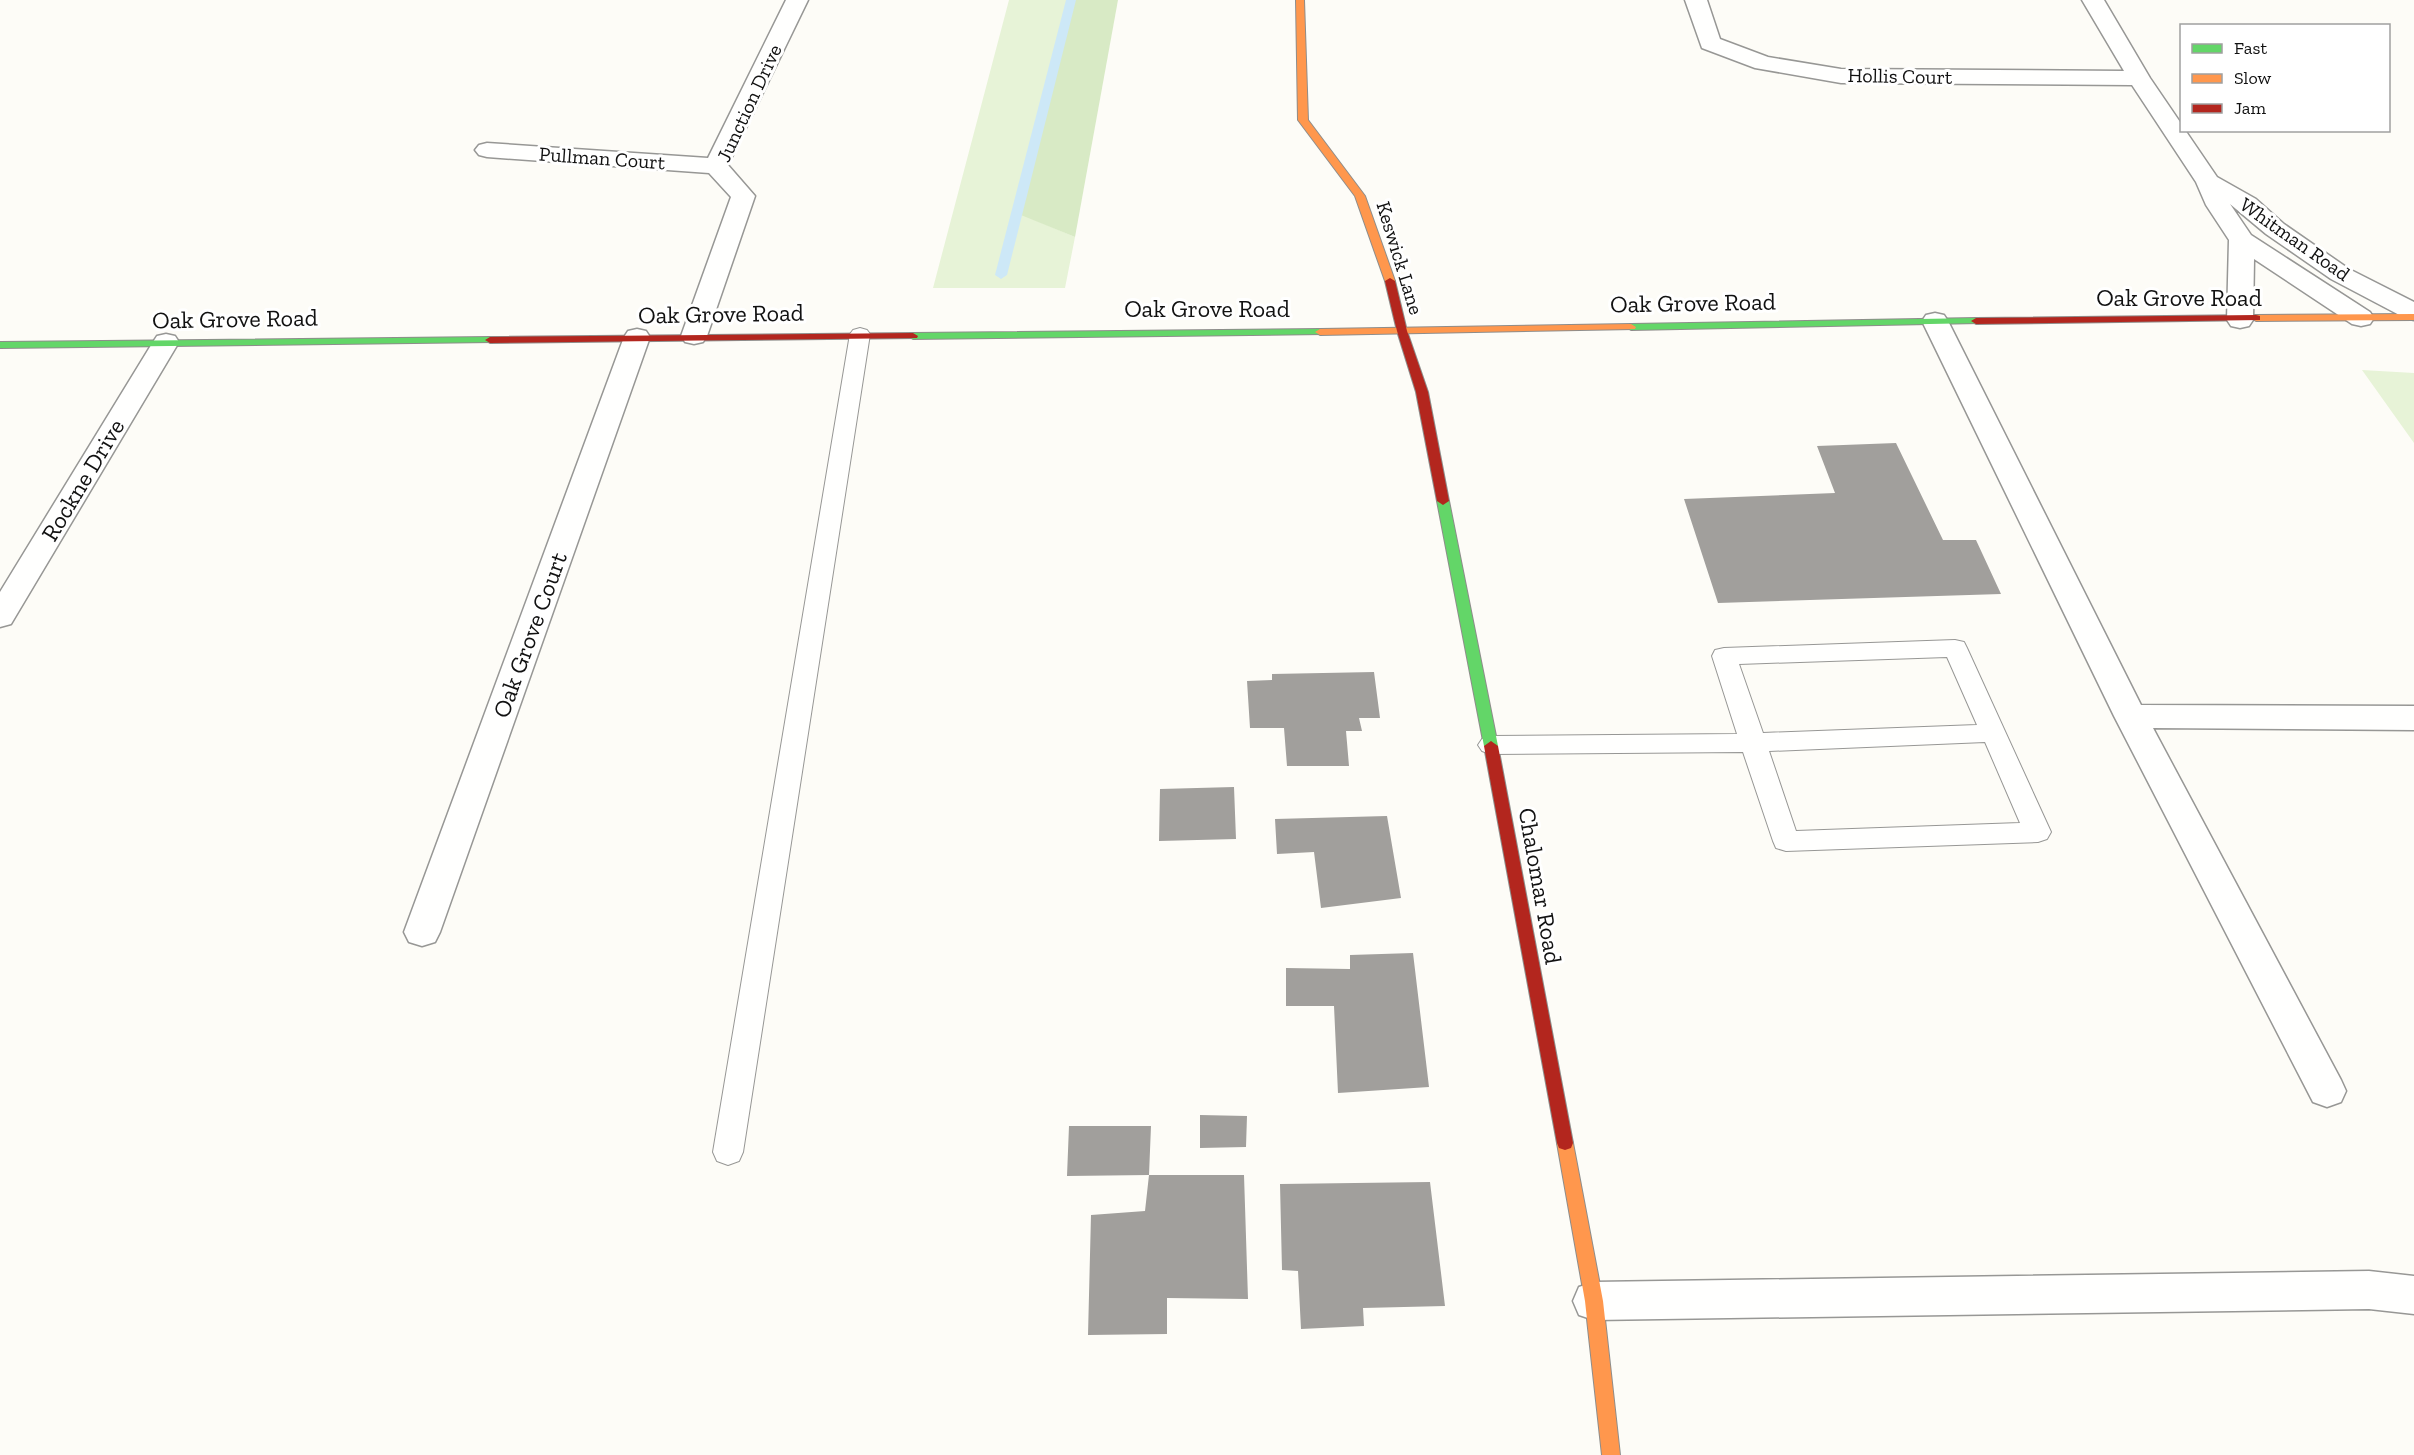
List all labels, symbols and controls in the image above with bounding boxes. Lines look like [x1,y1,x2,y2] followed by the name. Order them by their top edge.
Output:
[2180,24,2390,132] legend
[2234,37,2267,59] text: Fast
[711,40,787,166] street label: Junction Drive
[1847,63,1953,89] street label: Hollis Court
[2234,67,2271,89] text: Slow
[2234,97,2266,119] text: Jam
[538,142,666,174] street label: Pullman Court
[2235,192,2355,286] street label: Whitman Road
[1371,198,1429,318] street label: Keswick Lane
[2096,283,2262,312] street label: Oak Grove Road
[1610,287,1776,318] street label: Oak Grove Road
[1124,294,1290,323] street label: Oak Grove Road
[638,298,804,329] street label: Oak Grove Road
[152,303,318,334] street label: Oak Grove Road
[35,413,130,546] street label: Rockne Drive
[486,548,573,722] street label: Oak Grove Court
[1512,805,1569,966] street label: Chalomar Road

